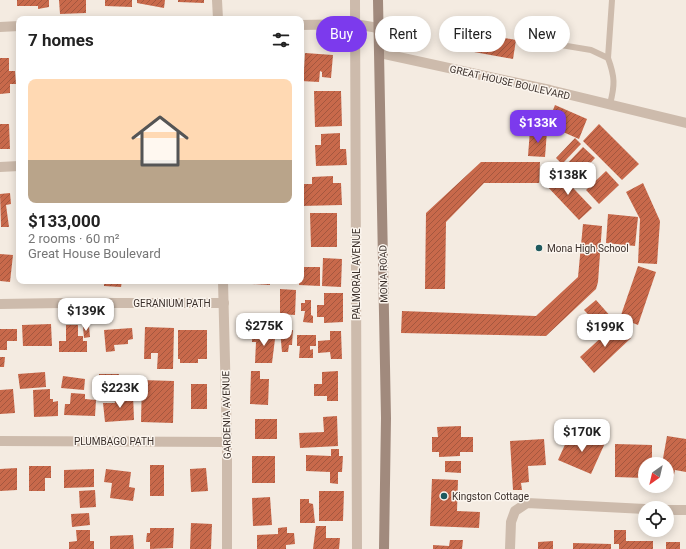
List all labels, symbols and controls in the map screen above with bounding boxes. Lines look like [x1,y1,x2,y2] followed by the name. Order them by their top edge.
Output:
[316,16,367,52] chip: Buy
[375,16,431,52] chip: Rent
[439,16,506,52] chip: Filters
[514,16,570,52] chip: New
[270,29,292,51] icon: filters
[28,30,94,50] text: 7 homes
[449,63,571,102] street label: GREAT HOUSE BOULEVARD
[124,105,196,177] icon: home
[510,110,566,144] pin: $133K
[519,115,557,130] text: $133K
[540,162,596,196] pin: $138K
[549,167,587,182] text: $138K
[28,211,100,231] text: $133,000
[351,228,362,320] street label: PALMORAL AVENUE
[28,231,120,246] text: 2 rooms · 60 m²
[534,243,544,253] marker: Mona High School
[547,243,629,254] place label: Mona High School
[377,245,390,303] street label: MONA ROAD
[28,246,161,261] text: Great House Boulevard
[58,298,114,332] pin: $139K
[133,298,211,309] street label: GERANIUM PATH
[67,303,105,318] text: $139K
[236,313,292,347] pin: $275K
[577,314,633,348] pin: $199K
[245,318,283,333] text: $275K
[586,319,624,334] text: $199K
[220,371,233,459] street label: GARDENIA AVENUE
[92,375,148,409] pin: $223K
[101,380,139,395] text: $223K
[554,419,610,453] pin: $170K
[563,424,601,439] text: $170K
[74,436,154,447] street label: PLUMBAGO PATH
[638,457,674,493] north arrow
[638,457,674,537] map controls
[439,491,449,501] marker: Kingston Cottage
[452,491,529,502] place label: Kingston Cottage
[638,501,674,537] button: locate

